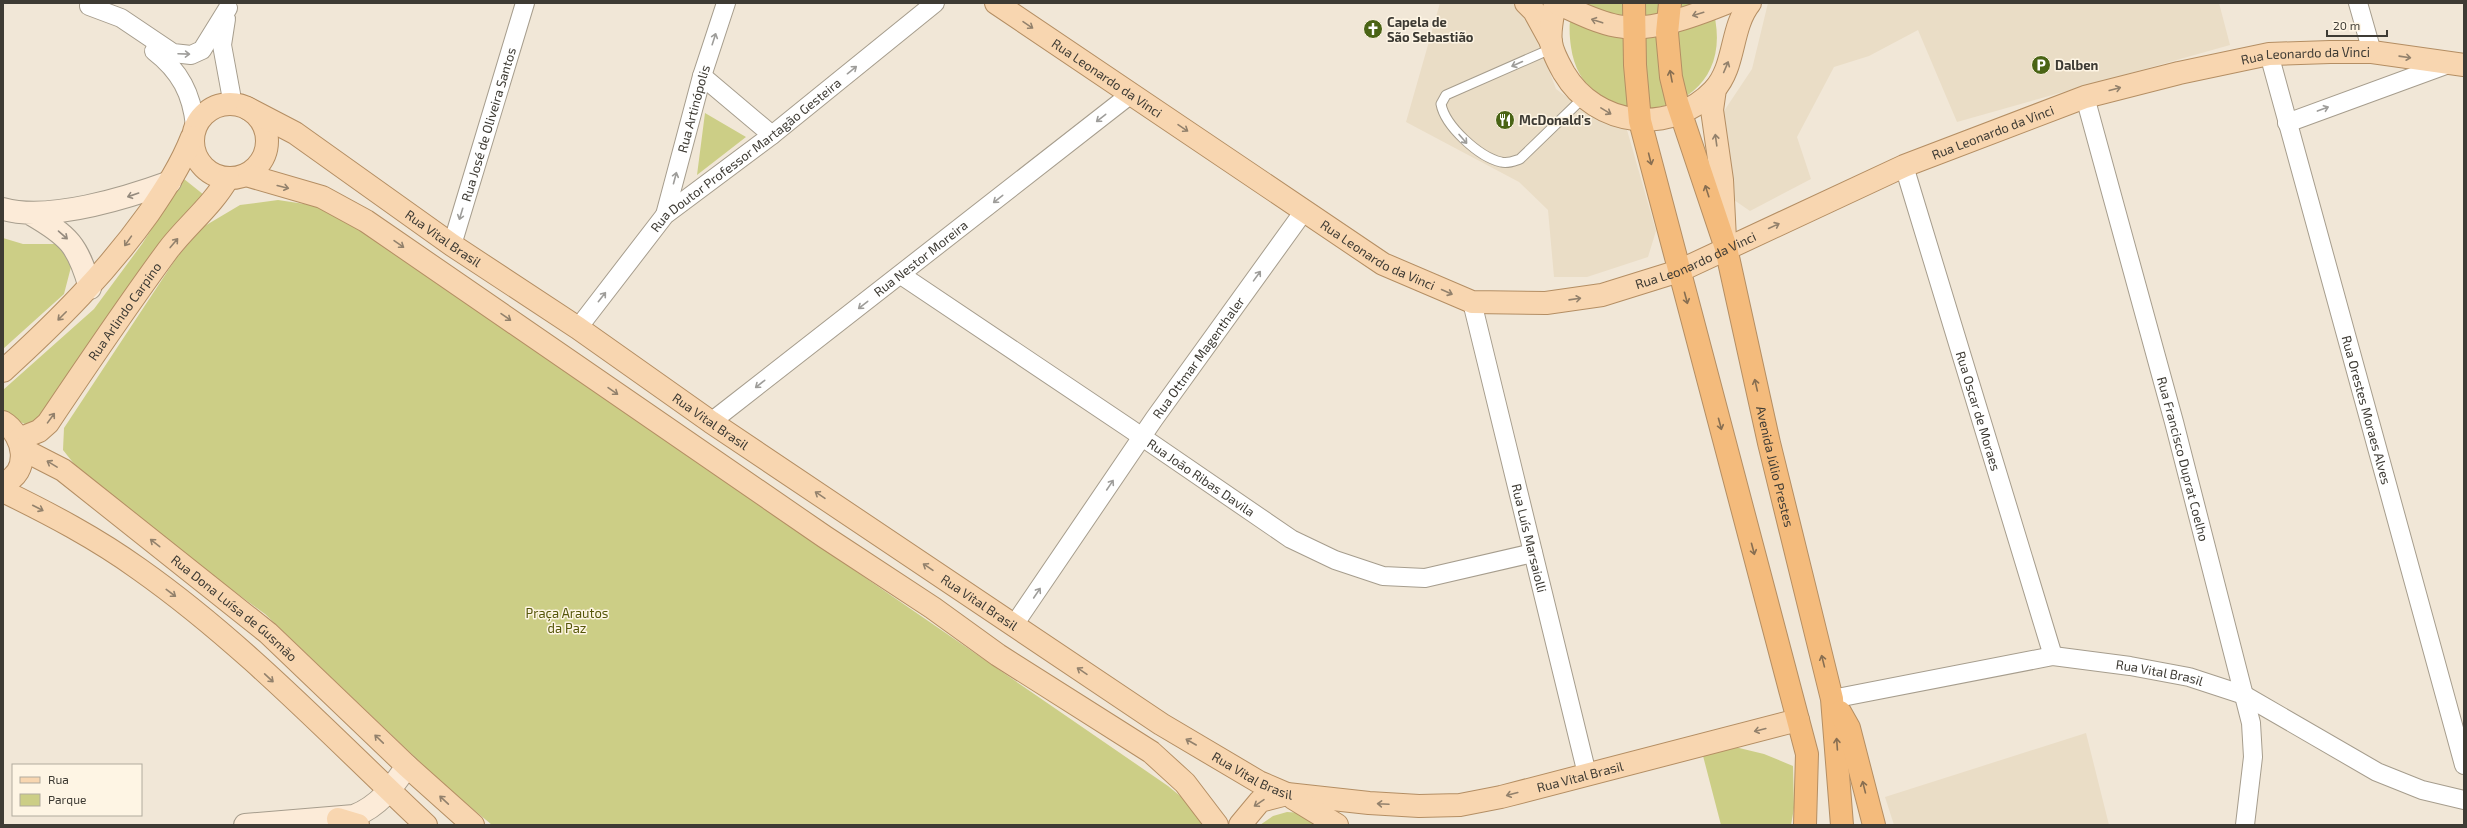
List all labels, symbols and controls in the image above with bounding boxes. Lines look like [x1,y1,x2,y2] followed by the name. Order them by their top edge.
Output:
[1691,11,1704,18] one-way arrow
[2327,12,2387,38] scale bar
[1387,14,1474,45] place label: Capela de São Sebastião
[1591,16,1603,24] one-way arrow
[1362,18,1384,40] church icon: Capela de São Sebastião
[2333,18,2360,32] text: 20 m
[1022,21,1033,29] one-way arrow
[711,33,718,46] one-way arrow
[1049,35,1165,121] street label: Rua Leonardo da Vinci
[2239,44,2370,68] street label: Rua Leonardo da Vinci
[458,45,519,203] street label: Rua José de Oliveira Santos
[177,50,190,58] one-way arrow
[2398,53,2411,61] one-way arrow
[2030,54,2052,76] parking icon: Dalben
[2055,57,2099,73] place label: Dalben
[1512,61,1524,68] one-way arrow
[1723,61,1730,73] one-way arrow
[674,63,713,154] street label: Rua Artinópolis
[846,66,857,75] one-way arrow
[1667,70,1675,83] one-way arrow
[647,74,844,235] street label: Rua Doutor Professor Martagão Gesteira
[2108,85,2121,93] one-way arrow
[1929,102,2056,163] street label: Rua Leonardo da Vinci
[2317,105,2329,113] one-way arrow
[1600,107,1611,115] one-way arrow
[1494,109,1516,131] restaurant icon: McDonald's
[1519,112,1591,128] place label: McDonald's
[1095,114,1106,123] one-way arrow
[1177,125,1189,133] one-way arrow
[1459,133,1468,144] one-way arrow
[1712,134,1720,147] one-way arrow
[1647,152,1654,165] one-way arrow
[672,171,679,184] one-way arrow
[276,184,289,191] one-way arrow
[1703,185,1710,198] one-way arrow
[127,192,140,199] one-way arrow
[993,194,1004,203] one-way arrow
[402,206,485,270] street label: Rua Vital Brasil
[457,208,464,221] one-way arrow
[1318,216,1438,293] street label: Rua Leonardo da Vinci
[870,217,971,300] street label: Rua Nestor Moreira
[1767,222,1779,229] one-way arrow
[1633,228,1759,292] street label: Rua Leonardo da Vinci
[58,230,68,240] one-way arrow
[124,236,132,247] one-way arrow
[169,238,178,248] one-way arrow
[393,240,404,248] one-way arrow
[85,259,164,364] street label: Rua Arlindo Carpino
[1253,271,1262,282] one-way arrow
[1441,289,1453,296] one-way arrow
[1683,291,1691,304] one-way arrow
[597,292,606,303] one-way arrow
[1149,293,1248,422] street label: Rua Ottmar Magenthaler
[1568,295,1581,303] one-way arrow
[857,300,868,309] one-way arrow
[57,311,67,321] one-way arrow
[500,313,511,321] one-way arrow
[2339,334,2395,486] street label: Rua Orestes Moraes Alves
[1953,349,2004,473] street label: Rua Oscar de Moraes
[2154,375,2212,543] street label: Rua Francisco Duprat Coelho
[1752,379,1760,392] one-way arrow
[754,380,765,388] one-way arrow
[607,387,618,395] one-way arrow
[669,389,752,453] street label: Rua Vital Brasil
[1753,405,1797,529] street label: Avenida Júlio Prestes
[47,413,55,424] one-way arrow
[1716,417,1724,430] one-way arrow
[1144,435,1258,520] street label: Rua João Ribas Davila
[46,459,58,467] one-way arrow
[1106,480,1114,491] one-way arrow
[1509,482,1550,594] street label: Rua Luís Marsaiolli
[815,491,826,499] one-way arrow
[32,505,44,512] one-way arrow
[149,539,160,548] one-way arrow
[1749,543,1757,556] one-way arrow
[168,551,301,665] street label: Rua Dona Luísa de Gusmão
[923,563,934,571] one-way arrow
[938,571,1021,634] street label: Rua Vital Brasil
[1033,588,1041,599] one-way arrow
[165,589,176,597] one-way arrow
[526,605,608,636] park label: Praça Arautos da Paz
[1818,655,1826,668] one-way arrow
[2115,656,2206,689] street label: Rua Vital Brasil
[1077,667,1088,675] one-way arrow
[264,673,274,682] one-way arrow
[1754,727,1767,734] one-way arrow
[374,734,384,744] one-way arrow
[1185,737,1197,745] one-way arrow
[1833,738,1840,751] one-way arrow
[1209,748,1293,803] street label: Rua Vital Brasil
[1535,758,1625,795] street label: Rua Vital Brasil
[12,764,142,816] legend
[48,772,69,786] text: Rua
[1860,781,1868,794] one-way arrow
[1506,791,1519,798] one-way arrow
[48,792,86,806] text: Parque
[439,795,449,804] one-way arrow
[1254,799,1265,808] one-way arrow
[1377,800,1390,808] one-way arrow

